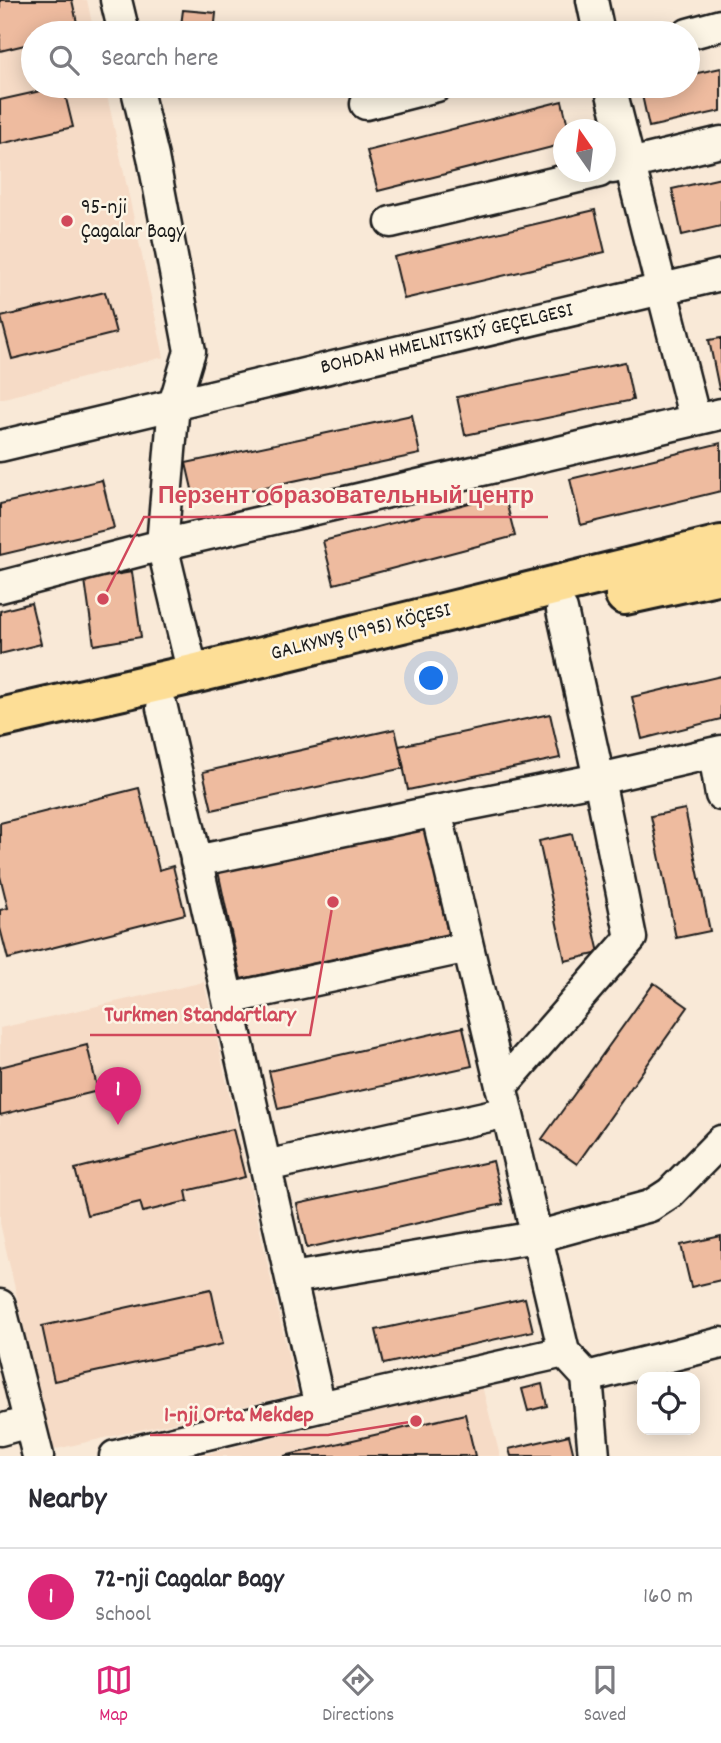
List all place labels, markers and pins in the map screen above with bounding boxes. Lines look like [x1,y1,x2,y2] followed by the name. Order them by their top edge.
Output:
[81,194,185,248] place label: 95-nji Çagalar Bagy
[59,213,75,229] marker: 95-nji Çagalar Bagy
[144,473,548,517] callout: Перзент образовательный центр
[90,991,310,1035] callout: Turkmen Standartlary
[95,1067,141,1125] pin: 1
[150,1391,328,1435] callout: 1-nji Orta Mekdep

